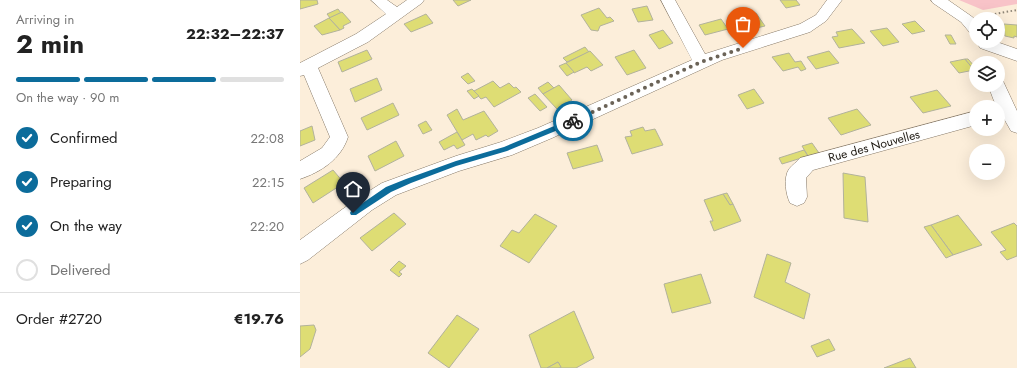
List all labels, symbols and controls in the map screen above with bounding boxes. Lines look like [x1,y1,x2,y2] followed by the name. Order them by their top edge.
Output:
[726,7.0,760,48] pin
[16,10,74,29] text: Arriving in
[969,12,1005,180] map controls
[969,12,1005,48] button: locate
[732,13,754,35] icon: bag
[186,23,284,45] text: 22:32–22:37
[16,25,84,63] text: 2 min
[969,56,1005,92] button: layers
[16,88,119,107] text: On the way · 90 m
[969,100,1005,136] button: +
[553,101,593,141] courier
[562,110,584,132] icon: bike
[826,125,922,167] street label: Rue des Nouvelles
[16,127,38,149] icon: check
[50,127,118,149] text: Confirmed
[250,129,284,148] text: 22:08
[969,144,1005,180] button: −
[16,171,38,193] icon: check
[50,171,112,193] text: Preparing
[336,172,370,213] pin
[252,173,284,192] text: 22:15
[342,178,364,200] icon: home
[16,215,38,237] icon: check
[50,215,122,237] text: On the way
[250,217,284,236] text: 22:20
[50,259,111,281] text: Delivered
[16,308,102,330] text: Order #2720
[234,308,284,330] text: €19.76

